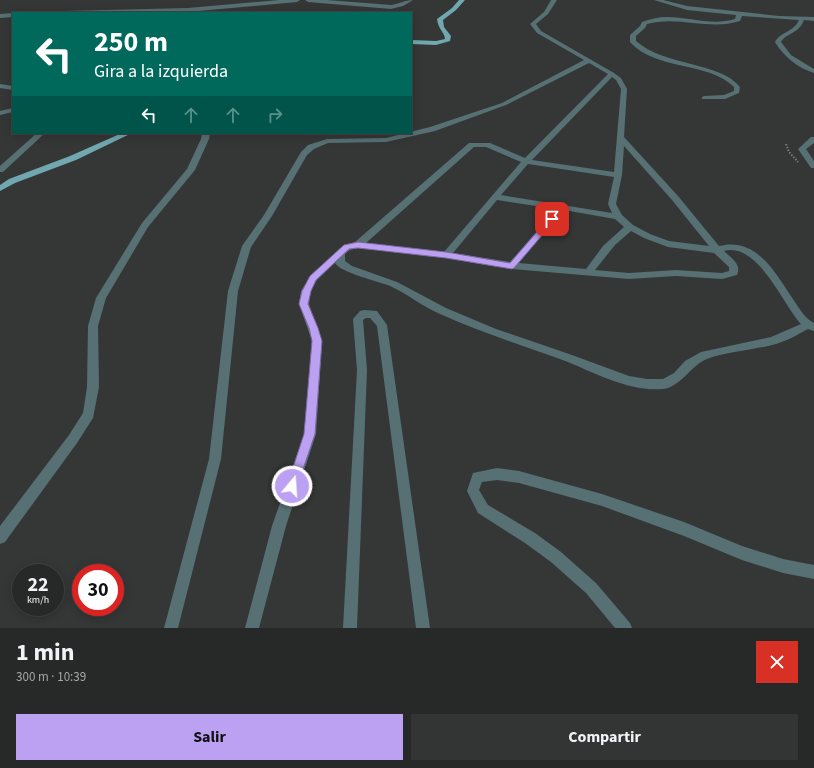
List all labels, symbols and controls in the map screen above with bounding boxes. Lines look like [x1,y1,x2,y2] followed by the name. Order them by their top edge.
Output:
[94,22,168,62] text: 250 m
[28,28,80,80] icon: left
[94,59,228,84] text: Gira a la izquierda
[138,104,160,126] icon: left
[180,104,202,126] icon: ahead
[222,104,244,126] icon: ahead
[264,104,286,126] icon: right
[535,202,569,236] pin
[541,208,563,230] icon: arrive
[271,465,313,507] position arrow
[72,564,124,616] speed limit sign: 30
[27,571,49,599] text: 22
[27,593,49,607] text: km/h
[16,635,74,670] text: 1 min
[756,641,798,683] button: close
[16,668,86,686] text: 300 m · 10:39
[16,714,403,760] button: Salir
[411,714,798,760] button: Compartir

